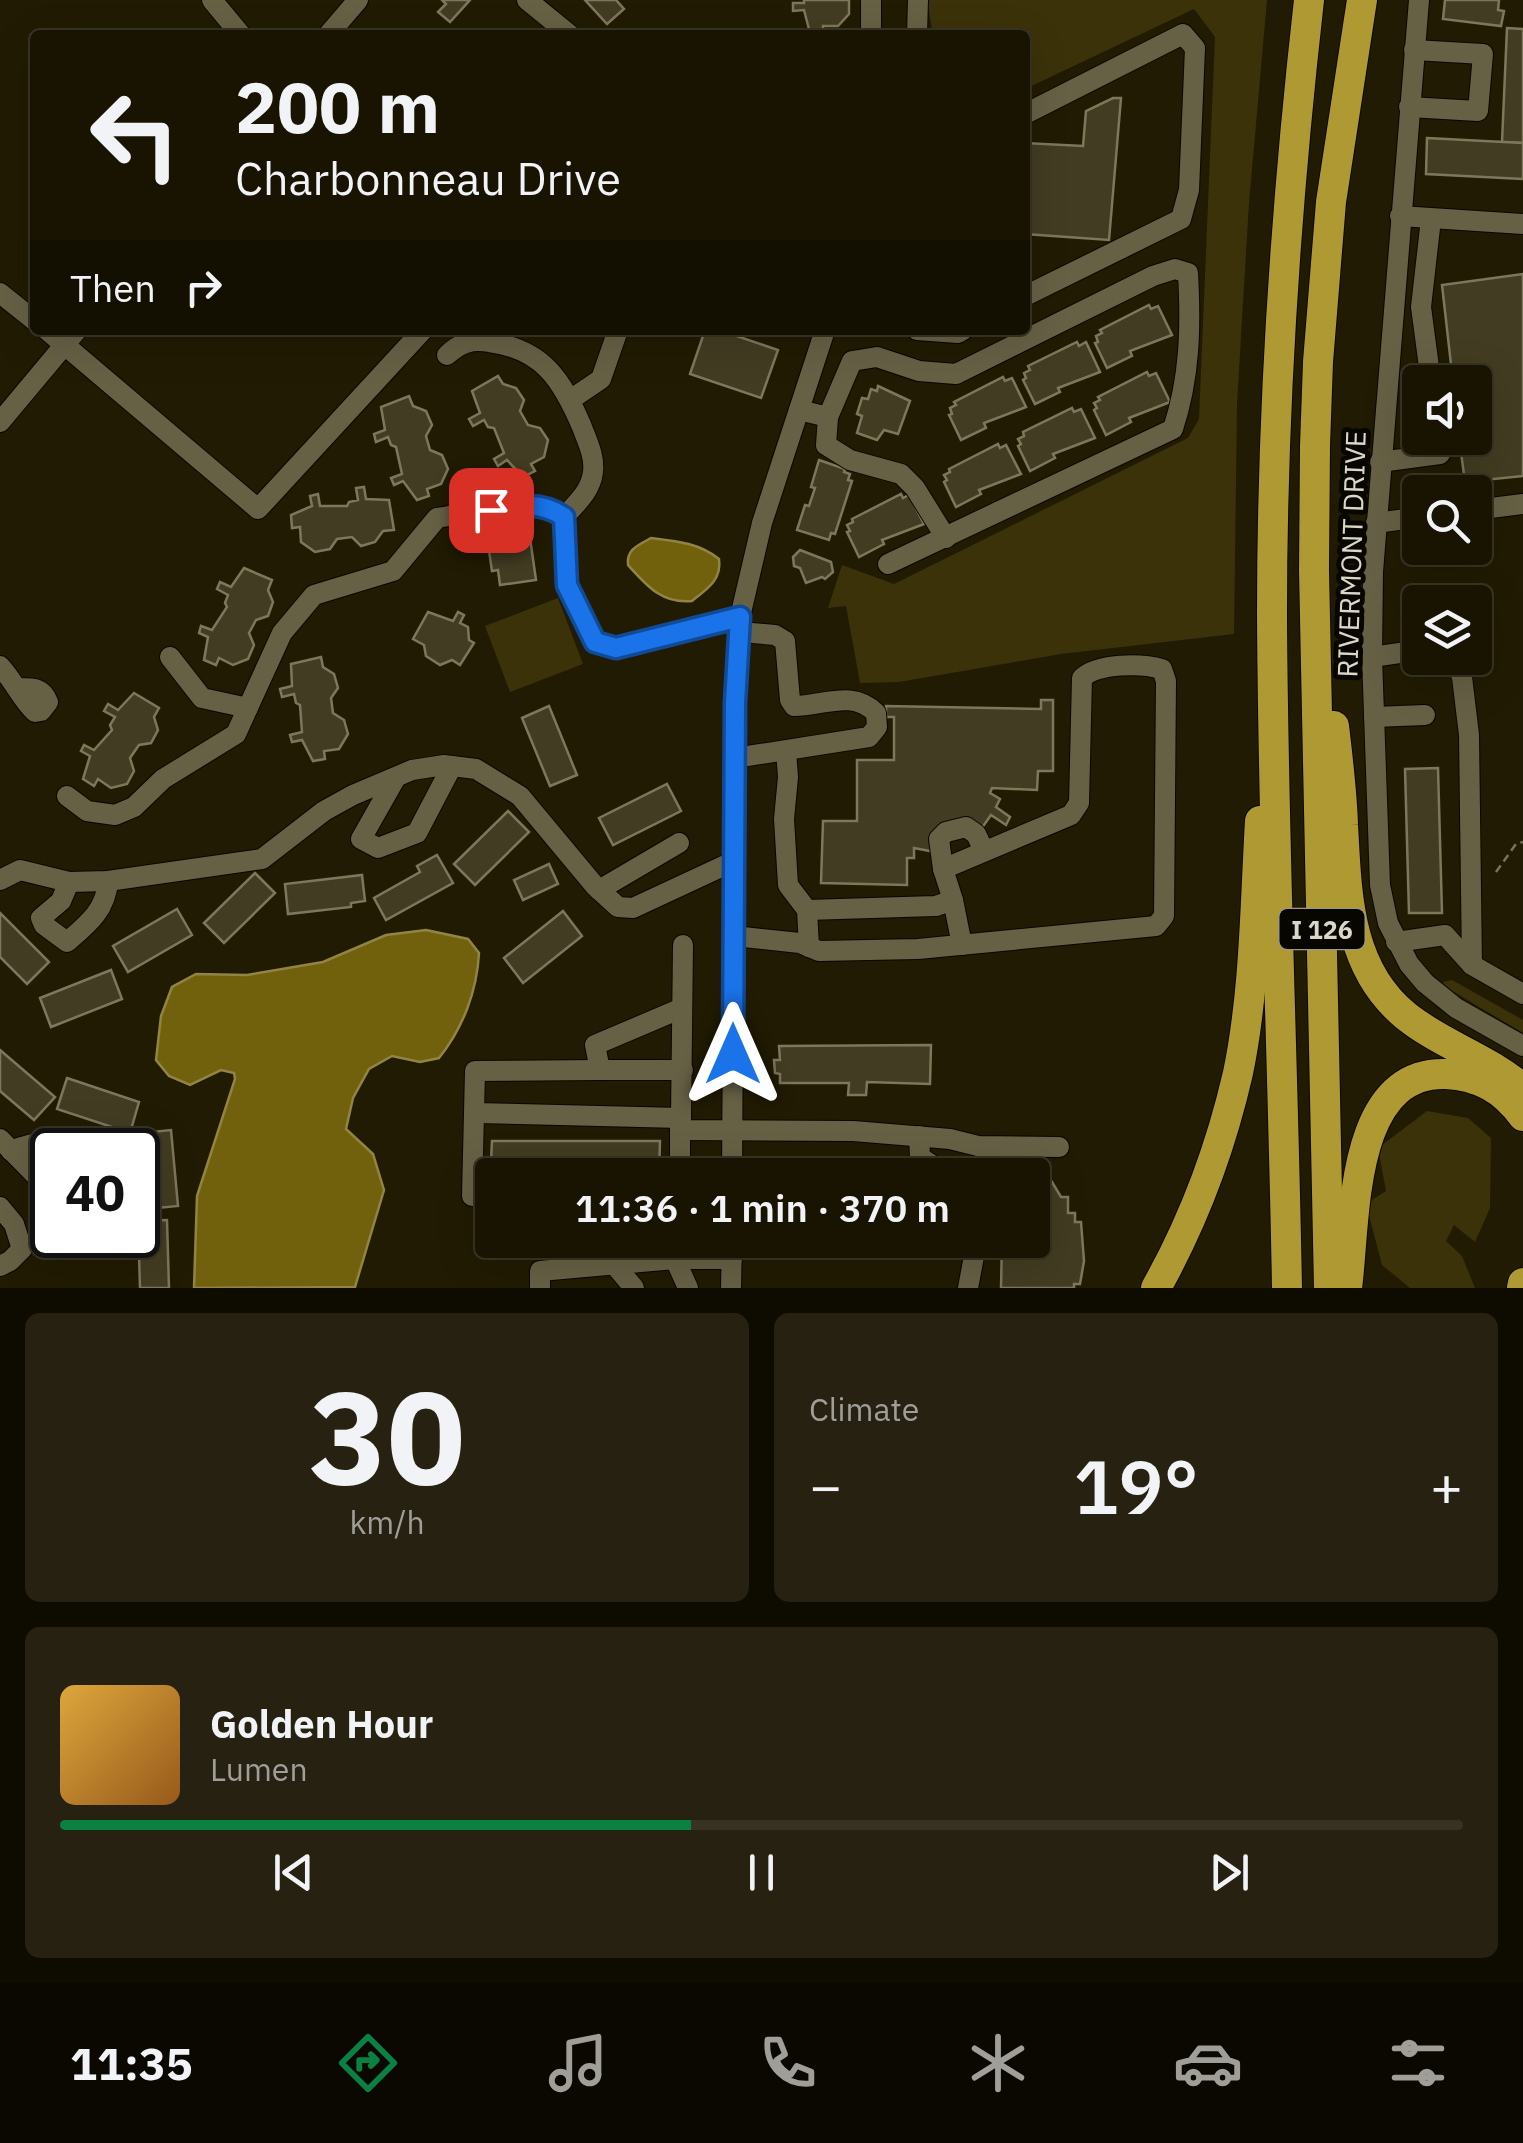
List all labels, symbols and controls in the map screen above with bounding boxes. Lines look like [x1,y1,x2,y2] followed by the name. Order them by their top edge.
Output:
[235,61,440,152] text: 200 m
[70,70,200,200] icon: left
[235,149,621,207] text: Charbonneau Drive
[176,260,231,315] icon: right
[70,263,156,312] text: Then
[1402,365,1492,675] map controls
[1402,365,1492,455] button: sound
[1328,430,1374,678] street label: RIVERMONT DRIVE
[449,468,534,553] pin
[1402,475,1492,565] button: search
[464,483,519,538] icon: arrive
[1402,585,1492,675] button: layers
[1280,909,1364,949] road number: I 126
[681,1002,785,1106] position arrow
[30,1128,160,1258] speed limit sign: 40
[575,1183,950,1232] text: 11:36 · 1 min · 370 m
[309,1351,465,1520] text: 30
[809,1388,919,1430] text: Climate
[1073,1437,1199,1535] text: 19°
[809,1450,842,1521] text: −
[1430,1450,1463,1521] text: +
[349,1501,425,1543] text: km/h
[210,1699,433,1748] text: Golden Hour
[210,1748,308,1790] text: Lumen
[266,1845,321,1900] icon: previous
[734,1845,789,1900] icon: pause
[1202,1845,1257,1900] icon: next
[333,2028,403,2098] icon: directions
[543,2028,613,2098] icon: music
[753,2028,823,2098] icon: phone
[963,2028,1033,2098] icon: climate
[1173,2028,1243,2098] icon: car
[1383,2028,1453,2098] icon: filters
[70,2034,193,2092] text: 11:35

